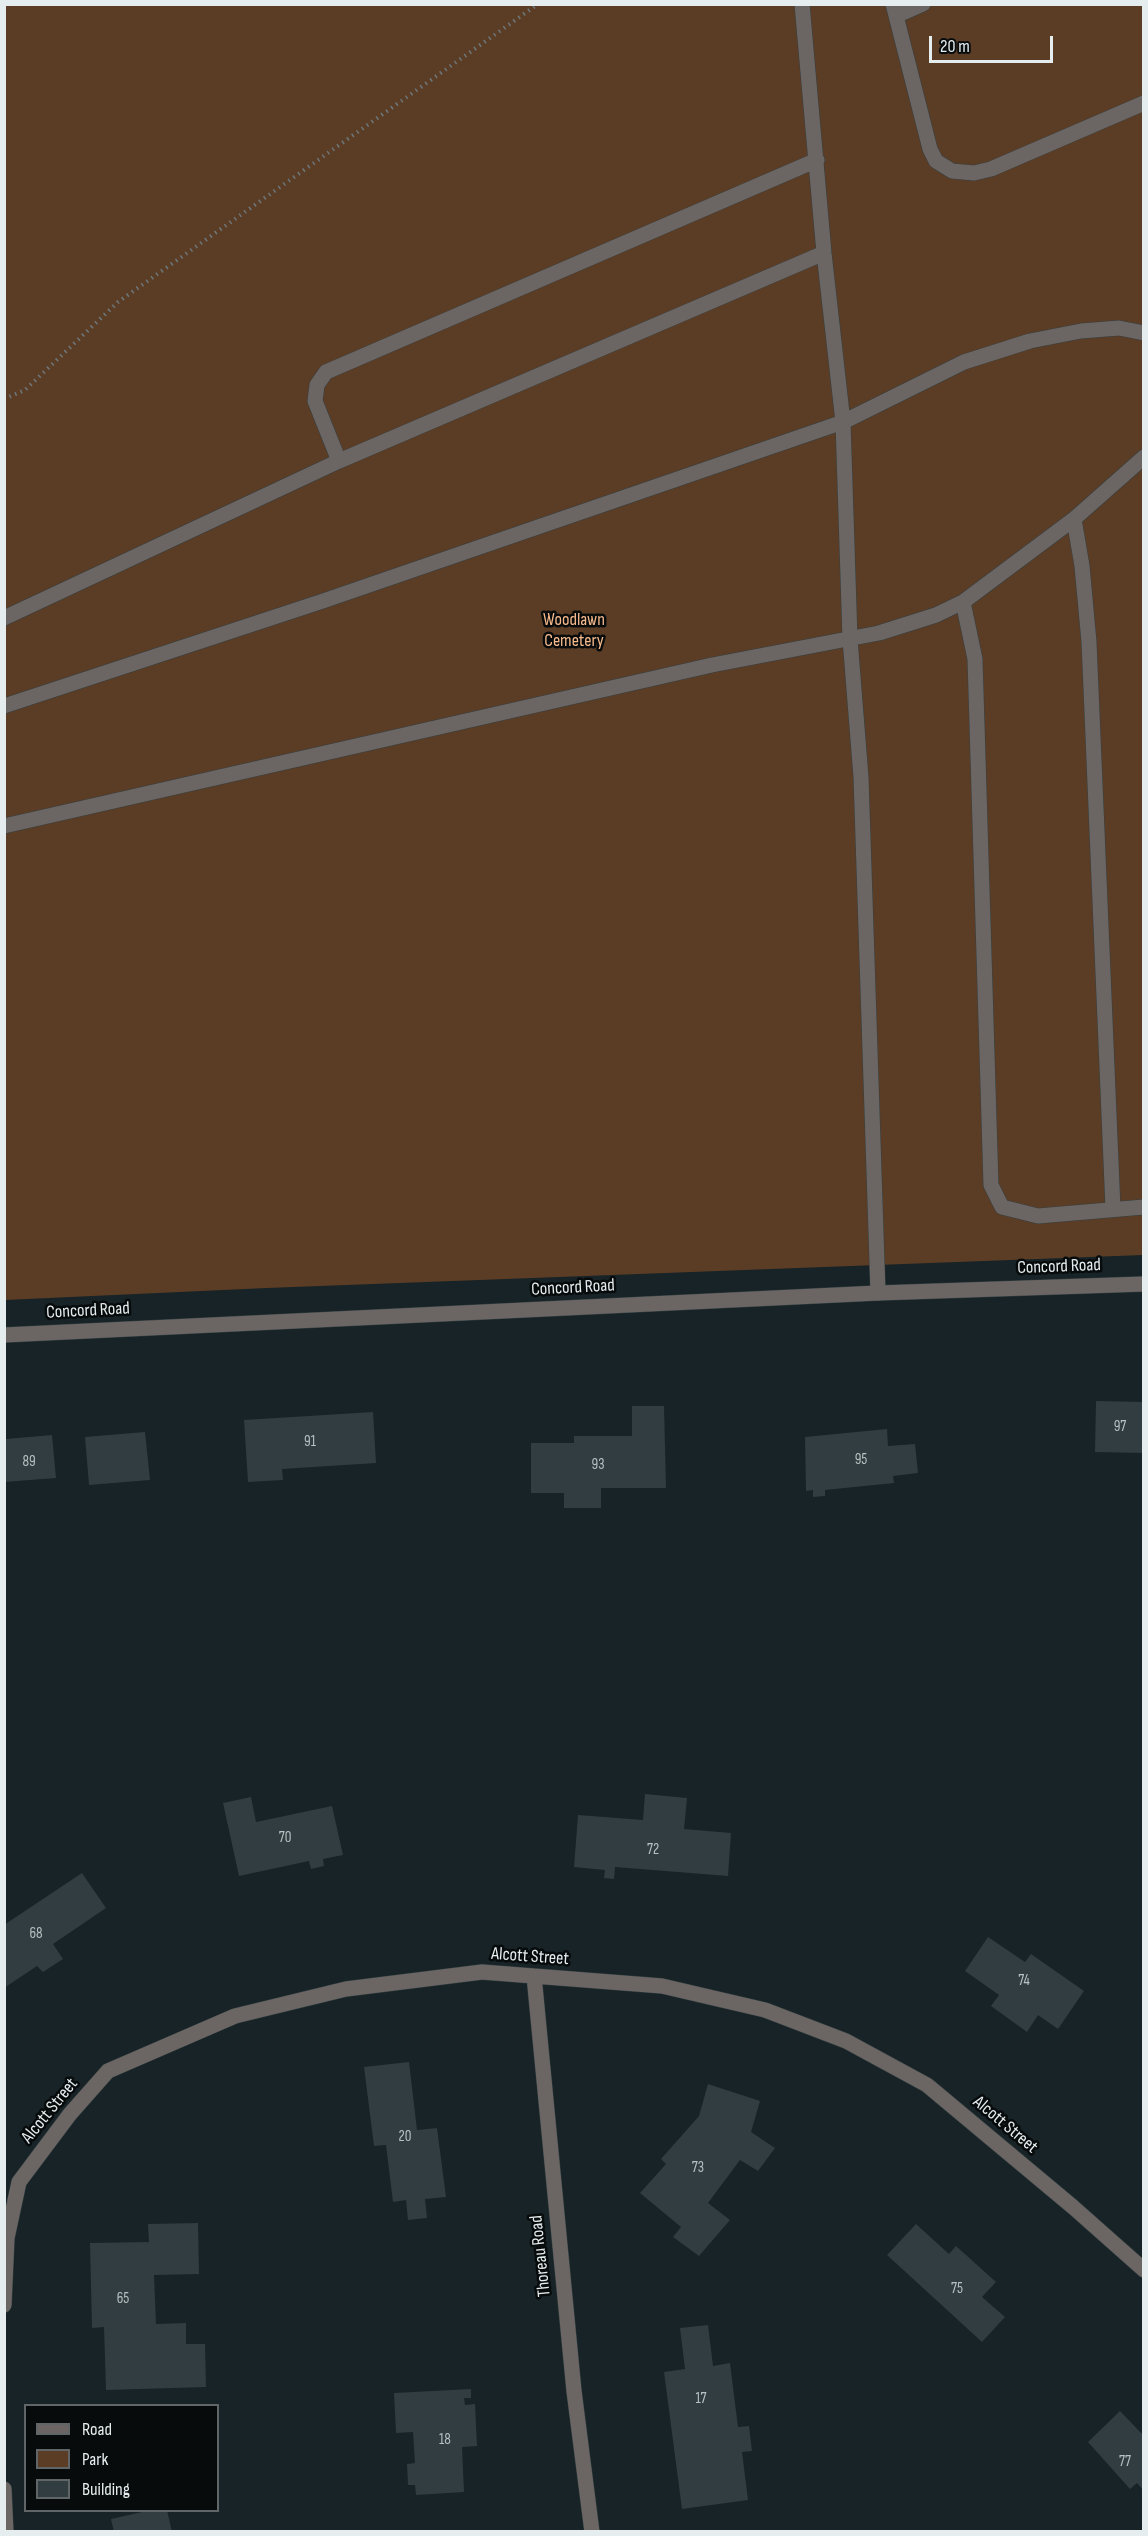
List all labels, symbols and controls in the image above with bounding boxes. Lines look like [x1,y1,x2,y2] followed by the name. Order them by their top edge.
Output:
[932,24,1056,62] scale bar
[940,36,970,57] text: 20 m
[543,609,605,652] park label: Woodlawn Cemetery
[1017,1255,1101,1279] street label: Concord Road
[531,1275,615,1301] street label: Concord Road
[46,1298,130,1324] street label: Concord Road
[1114,1418,1126,1436] house number: 97
[304,1433,316,1451] house number: 91
[855,1451,867,1469] house number: 95
[22,1453,36,1471] house number: 89
[592,1456,604,1474] house number: 93
[279,1829,291,1847] house number: 70
[647,1841,659,1859] house number: 72
[29,1925,43,1943] house number: 68
[490,1944,570,1970] street label: Alcott Street
[1018,1972,1030,1990] house number: 74
[17,2074,83,2148] street label: Alcott Street
[968,2092,1042,2158] street label: Alcott Street
[399,2128,411,2146] house number: 20
[692,2159,704,2177] house number: 73
[526,2214,556,2298] street label: Thoreau Road
[951,2280,963,2298] house number: 75
[117,2290,129,2308] house number: 65
[695,2390,707,2408] house number: 17
[24,2404,219,2512] legend
[82,2419,112,2440] text: Road
[439,2431,451,2449] house number: 18
[82,2449,108,2470] text: Park
[1119,2453,1131,2471] house number: 77
[82,2479,130,2500] text: Building

